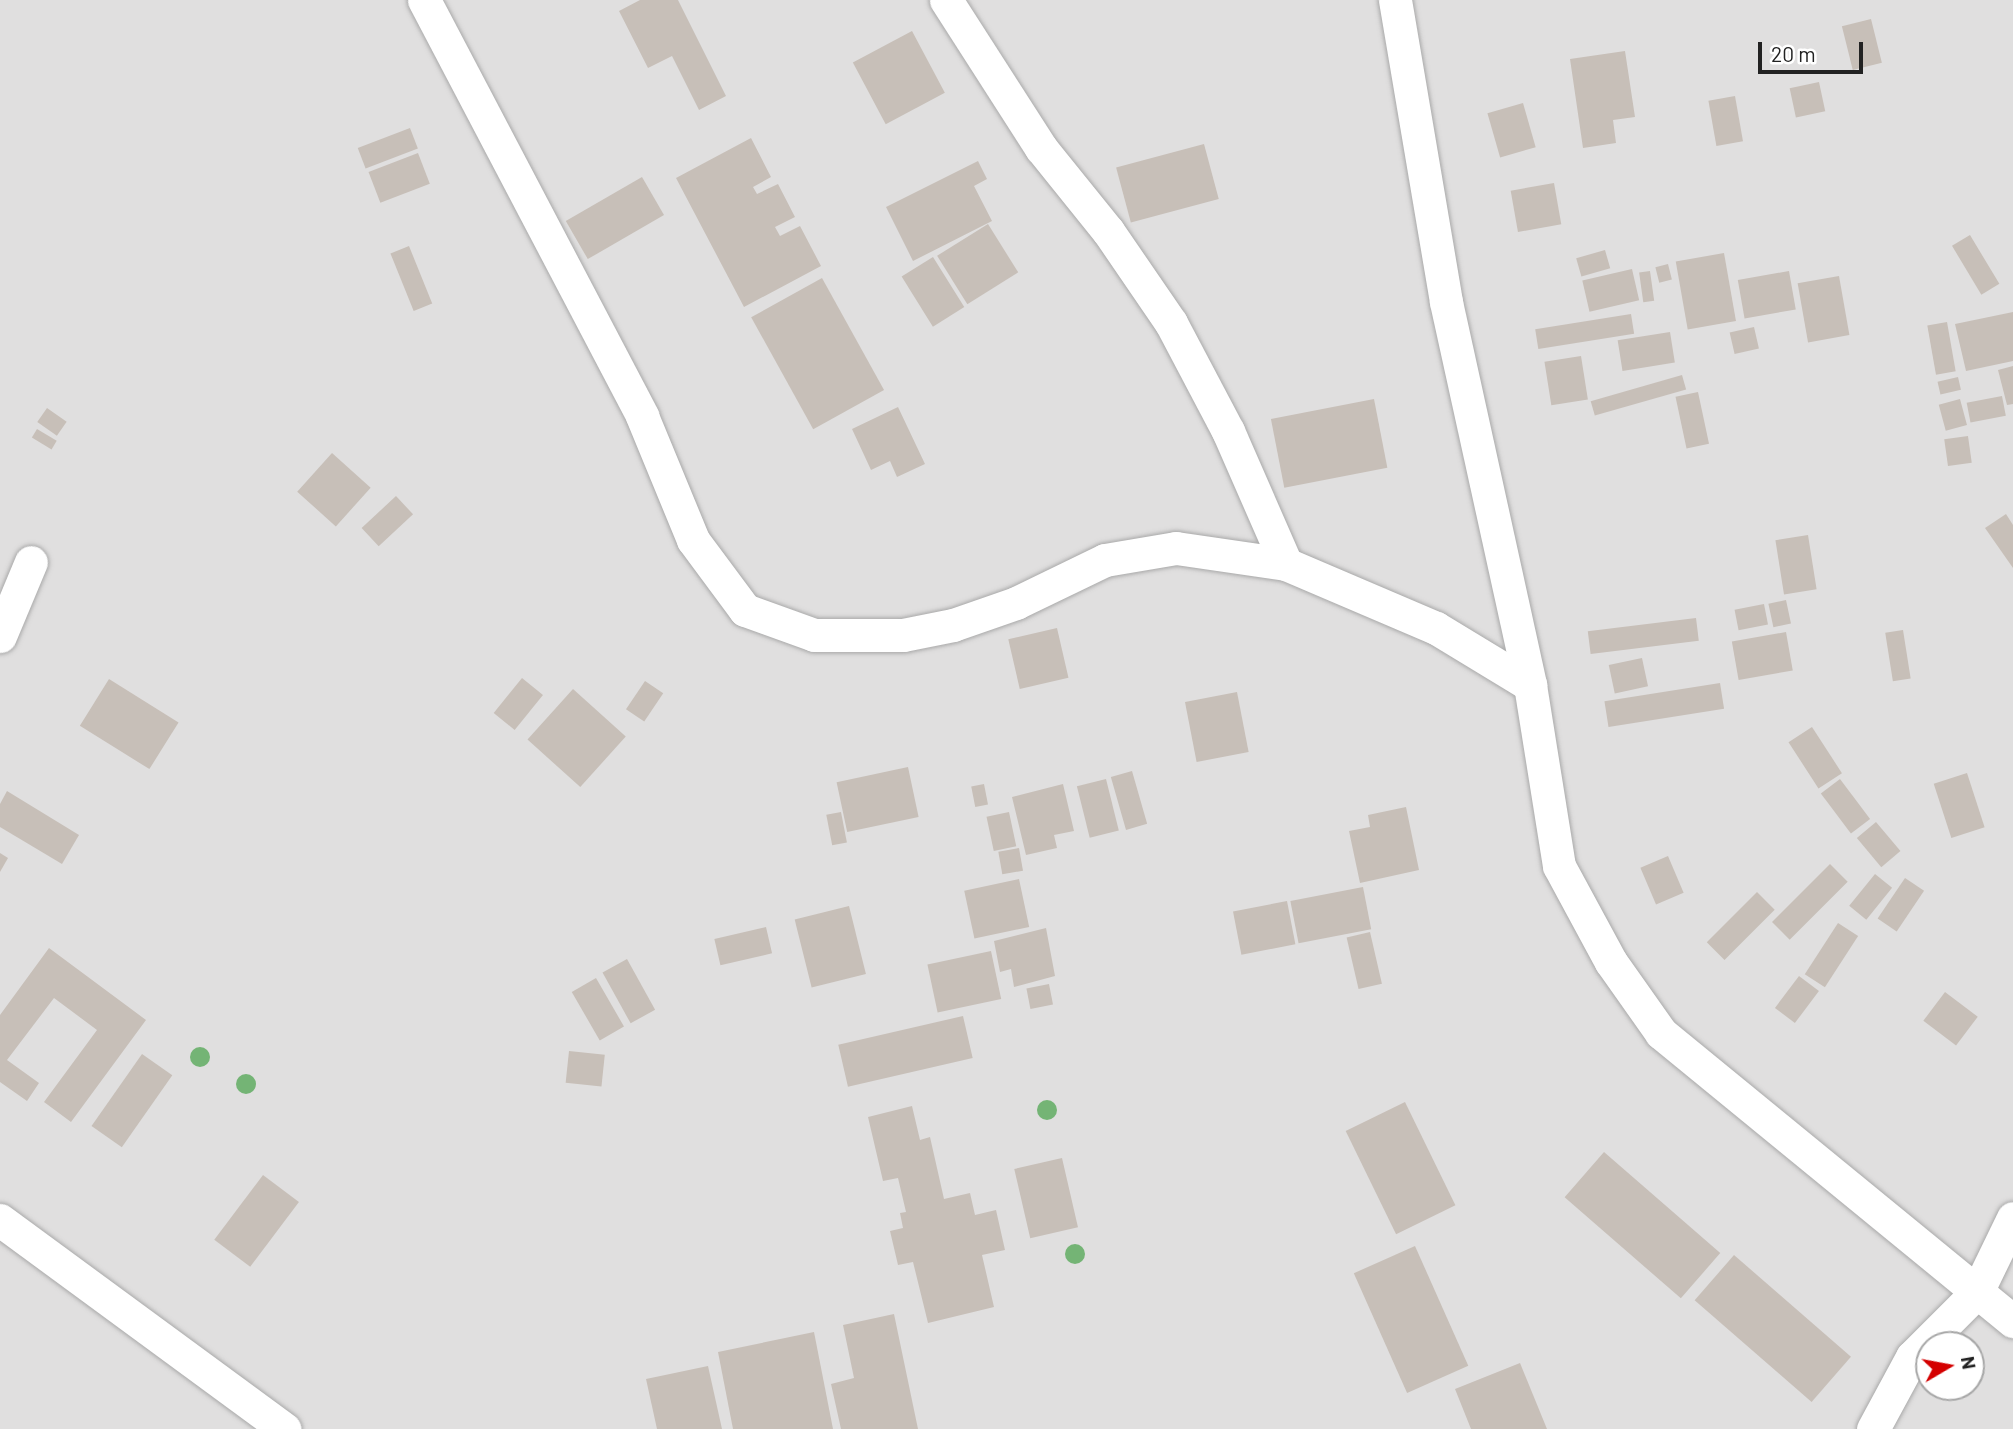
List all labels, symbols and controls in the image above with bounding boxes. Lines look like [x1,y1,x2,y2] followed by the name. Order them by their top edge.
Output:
[1761,28,1866,72] scale bar
[1771,41,1816,66] text: 20 m
[1915,1331,1985,1401] north arrow
[1957,1354,1982,1371] text: N

